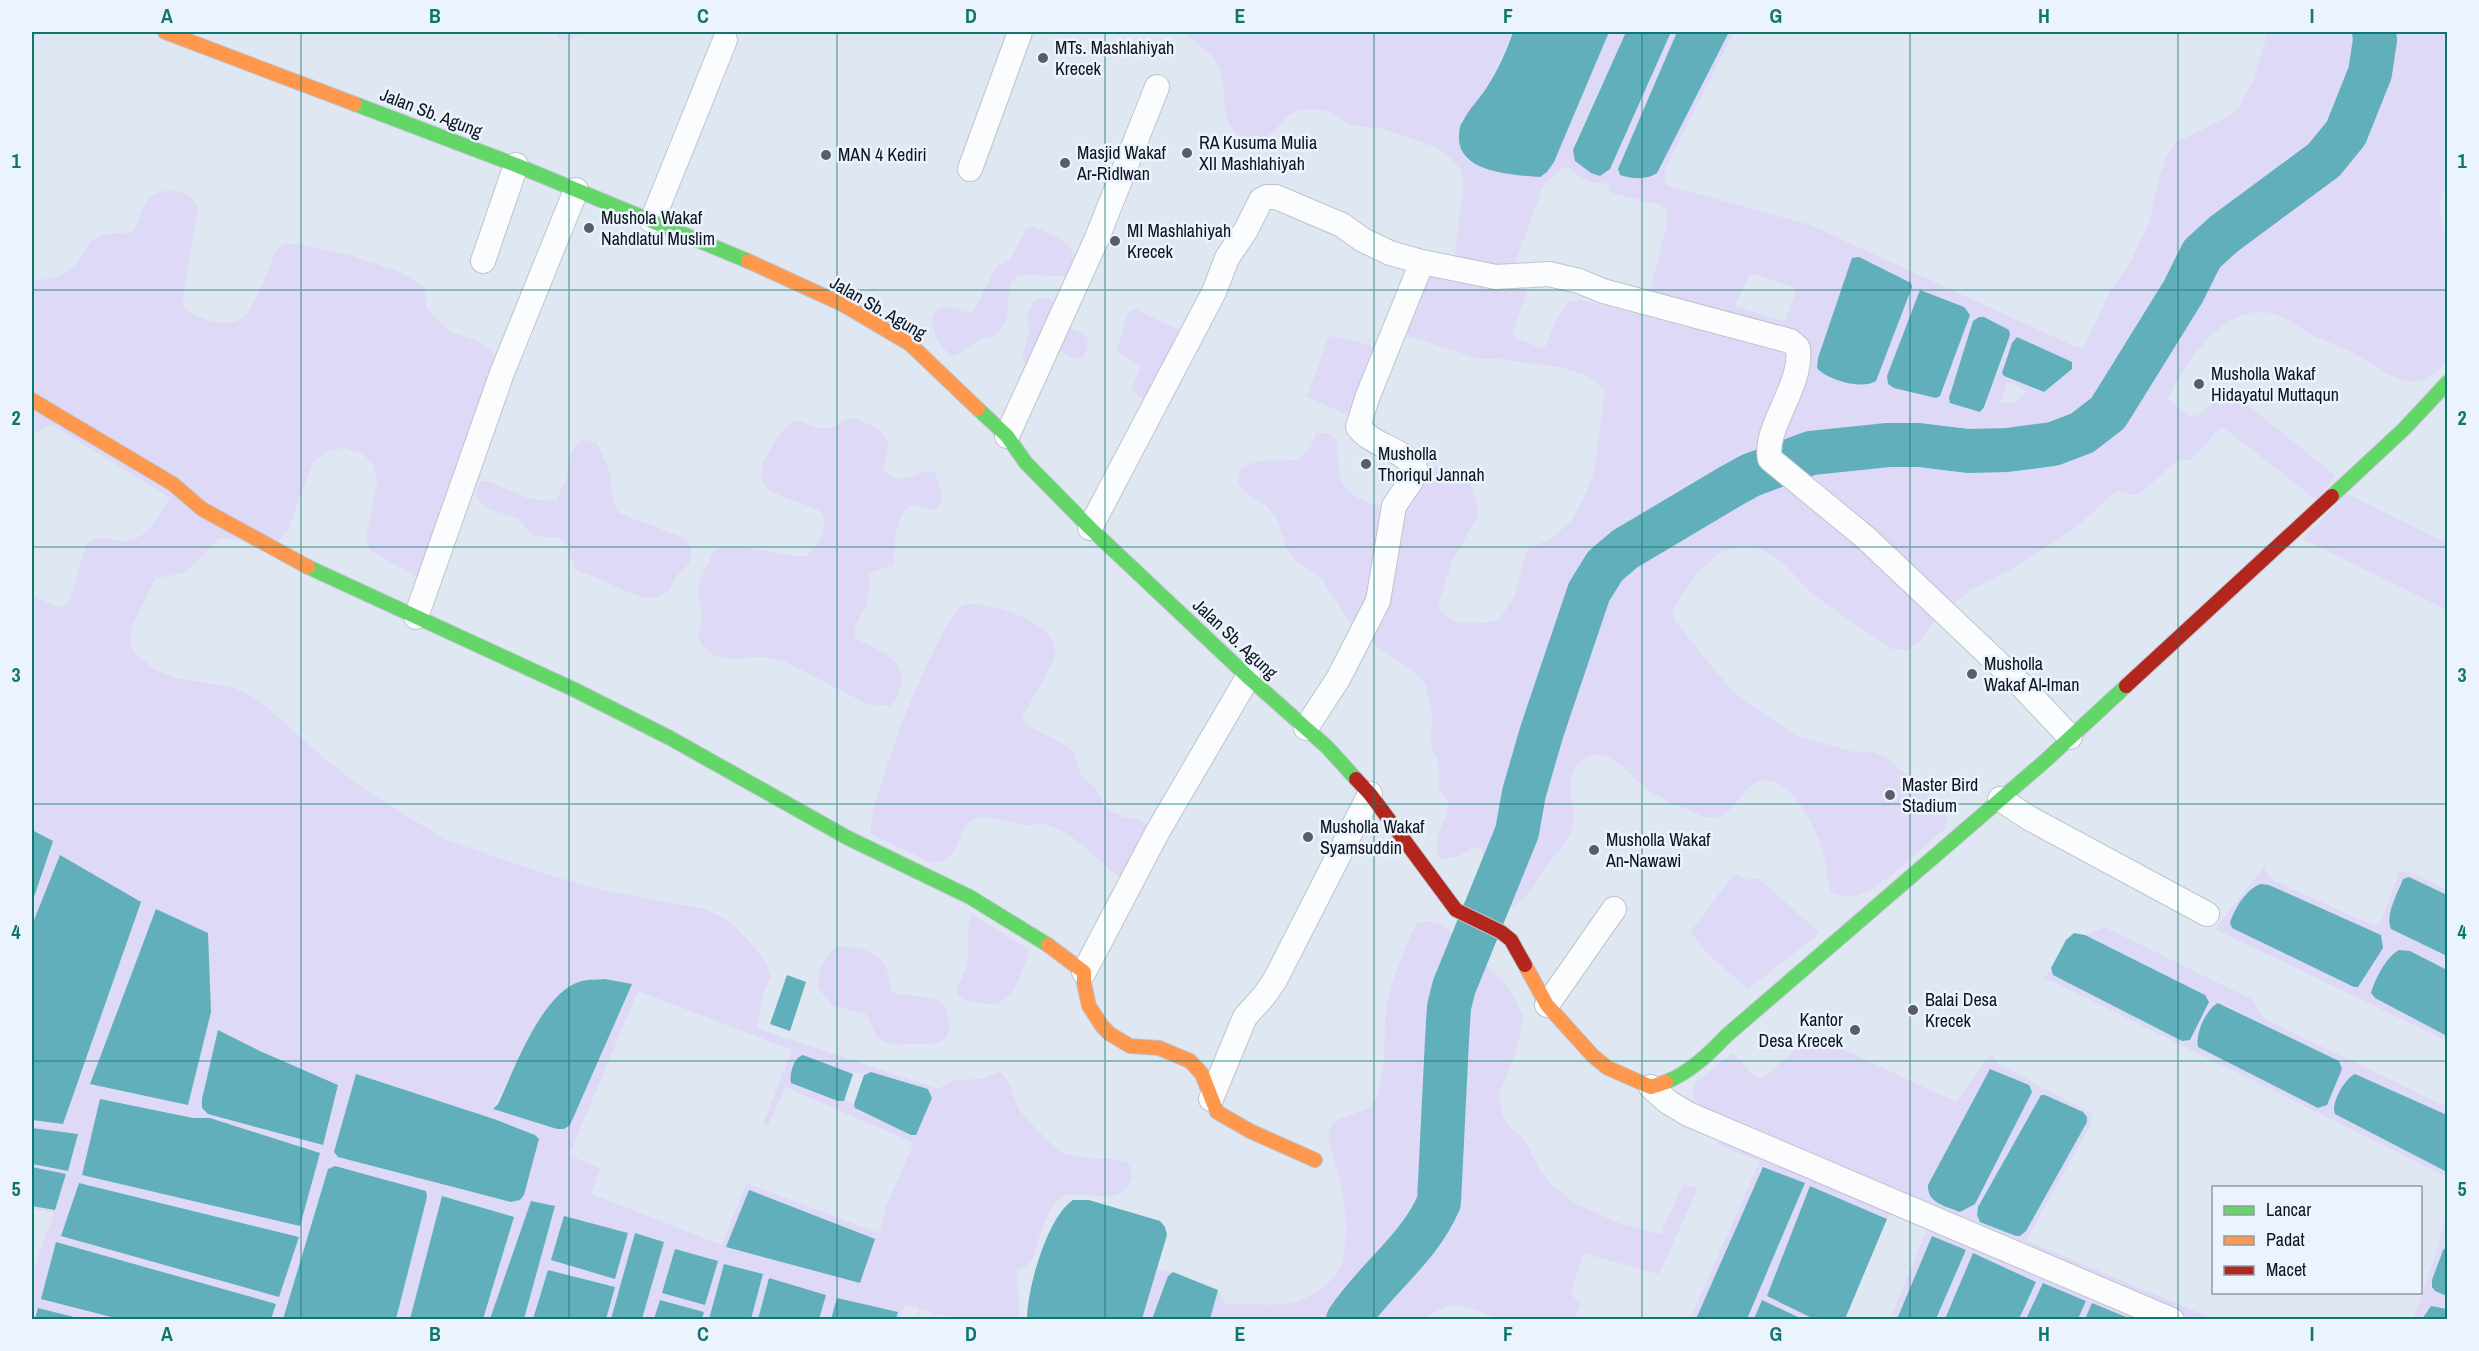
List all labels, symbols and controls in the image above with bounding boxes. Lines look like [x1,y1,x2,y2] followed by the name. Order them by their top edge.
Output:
[161,2,173,29] text: A
[429,2,441,29] text: B
[697,2,709,29] text: C
[965,2,977,29] text: D
[1235,2,1246,29] text: E
[1503,2,1513,29] text: F
[1770,2,1782,29] text: G
[2038,2,2050,29] text: H
[2310,2,2314,29] text: I
[1055,35,1174,81] place label: MTs. Mashlahiyah Krecek
[1036,51,1050,65] marker: MTs. Mashlahiyah Krecek
[377,82,487,144] street label: Jalan Sb. Agung
[1199,130,1317,176] place label: RA Kusuma Mulia XII Mashlahiyah
[1076,140,1167,186] place label: Masjid Wakaf Ar-Ridlwan
[838,142,927,167] place label: MAN 4 Kediri
[1180,146,1194,160] marker: RA Kusuma Mulia XII Mashlahiyah
[11,147,21,174] text: 1
[2457,147,2467,174] text: 1
[819,148,833,162] marker: MAN 4 Kediri
[1058,156,1072,170] marker: Masjid Wakaf Ar-Ridlwan
[601,205,715,251] place label: Mushola Wakaf Nahdlatul Muslim
[1127,218,1231,264] place label: MI Mashlahiyah Krecek
[582,221,596,235] marker: Mushola Wakaf Nahdlatul Muslim
[1108,234,1122,248] marker: MI Mashlahiyah Krecek
[825,270,932,346] street label: Jalan Sb. Agung
[2211,361,2339,407] place label: Musholla Wakaf Hidayatul Muttaqun
[2192,377,2206,391] marker: Musholla Wakaf Hidayatul Muttaqun
[11,404,21,431] text: 2
[2457,404,2467,431] text: 2
[1378,441,1485,487] place label: Musholla Thoriqul Jannah
[1359,457,1373,471] marker: Musholla Thoriqul Jannah
[1188,593,1284,685] street label: Jalan Sb. Agung
[1984,651,2079,697] place label: Musholla Wakaf Al-Iman
[11,661,21,688] text: 3
[2457,661,2467,688] text: 3
[1965,667,1979,681] marker: Musholla Wakaf Al-Iman
[1902,772,1978,818] place label: Master Bird Stadium
[1883,788,1897,802] marker: Master Bird Stadium
[1320,814,1425,860] place label: Musholla Wakaf Syamsuddin
[1605,827,1711,873] place label: Musholla Wakaf An-Nawawi
[1301,830,1315,844] marker: Musholla Wakaf Syamsuddin
[1587,843,1601,857] marker: Musholla Wakaf An-Nawawi
[11,918,21,945] text: 4
[2457,918,2467,945] text: 4
[1925,987,1997,1033] place label: Balai Desa Krecek
[1906,1003,1920,1017] marker: Balai Desa Krecek
[1759,1007,1844,1053] place label: Kantor Desa Krecek
[1848,1023,1862,1037] marker: Kantor Desa Krecek
[11,1175,21,1202] text: 5
[2457,1175,2467,1202] text: 5
[2212,1186,2422,1294] legend
[2266,1197,2311,1222] text: Lancar
[2266,1227,2305,1252] text: Padat
[2266,1257,2306,1282] text: Macet
[161,1320,173,1347] text: A
[429,1320,441,1347] text: B
[697,1320,709,1347] text: C
[965,1320,977,1347] text: D
[1235,1320,1246,1347] text: E
[1503,1320,1513,1347] text: F
[1770,1320,1782,1347] text: G
[2038,1320,2050,1347] text: H
[2310,1320,2314,1347] text: I

